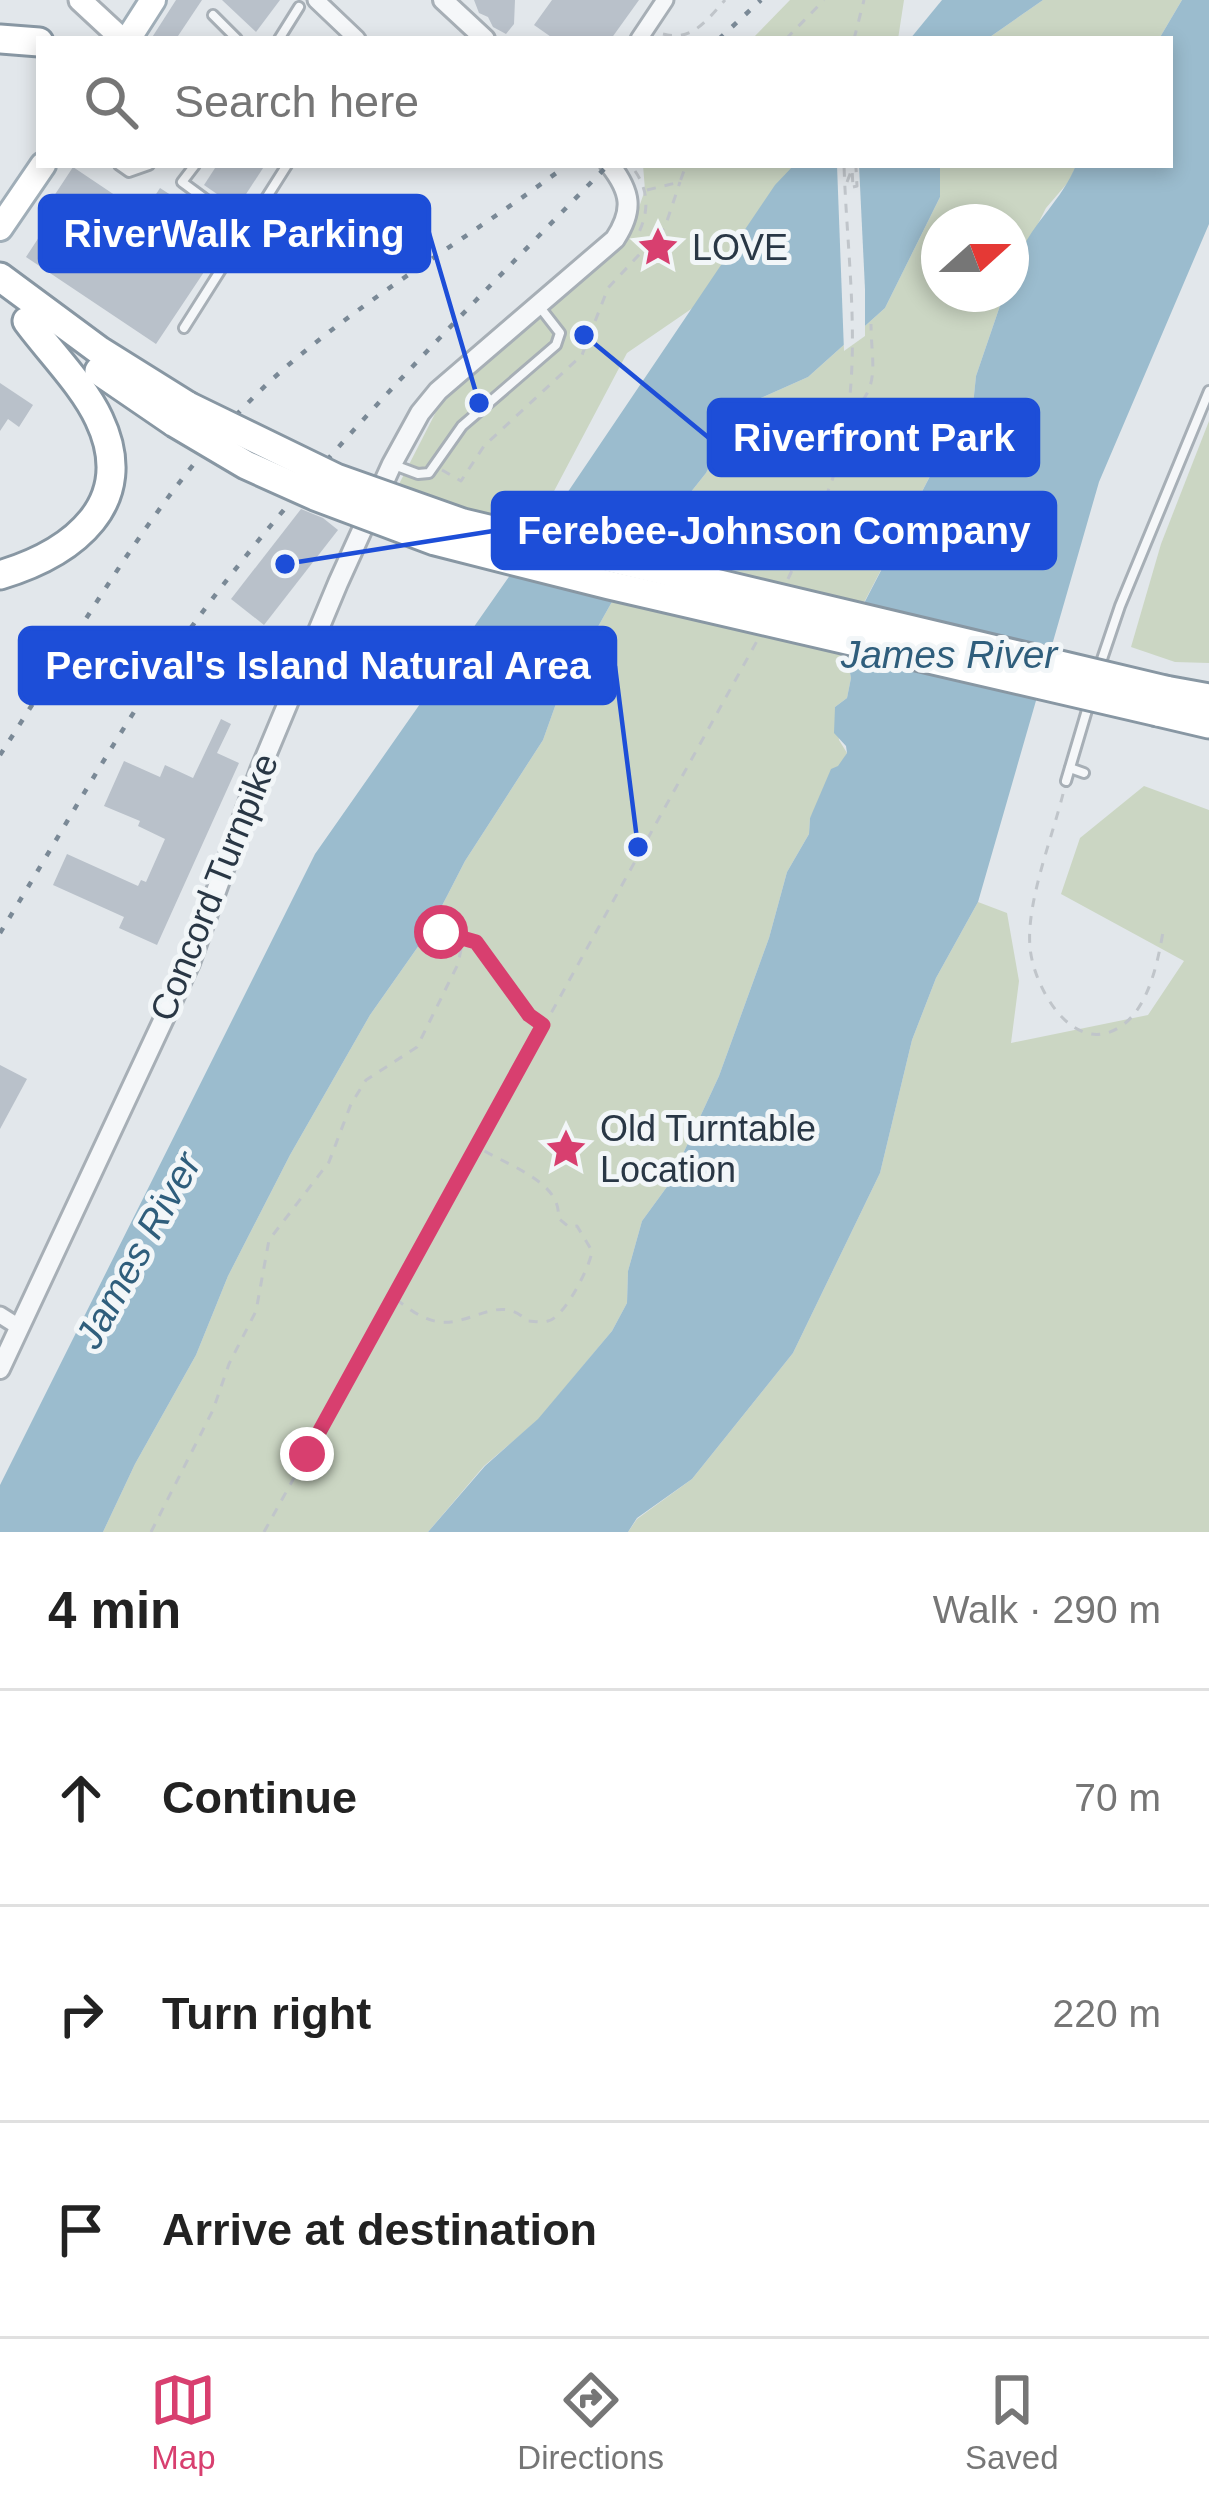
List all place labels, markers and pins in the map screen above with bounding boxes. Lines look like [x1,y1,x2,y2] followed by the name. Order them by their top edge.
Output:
[40,196,429,271] callout: RiverWalk Parking
[635,224,681,270] place icon: LOVE
[692,227,788,268] place label: LOVE
[709,400,1038,475] callout: Riverfront Park
[493,493,1055,568] callout: Ferebee-Johnson Company
[20,628,615,703] callout: Percival's Island Natural Area
[600,1108,816,1190] place label: Old Turntable Location
[543,1126,589,1172] place icon: Old Turntable Location

